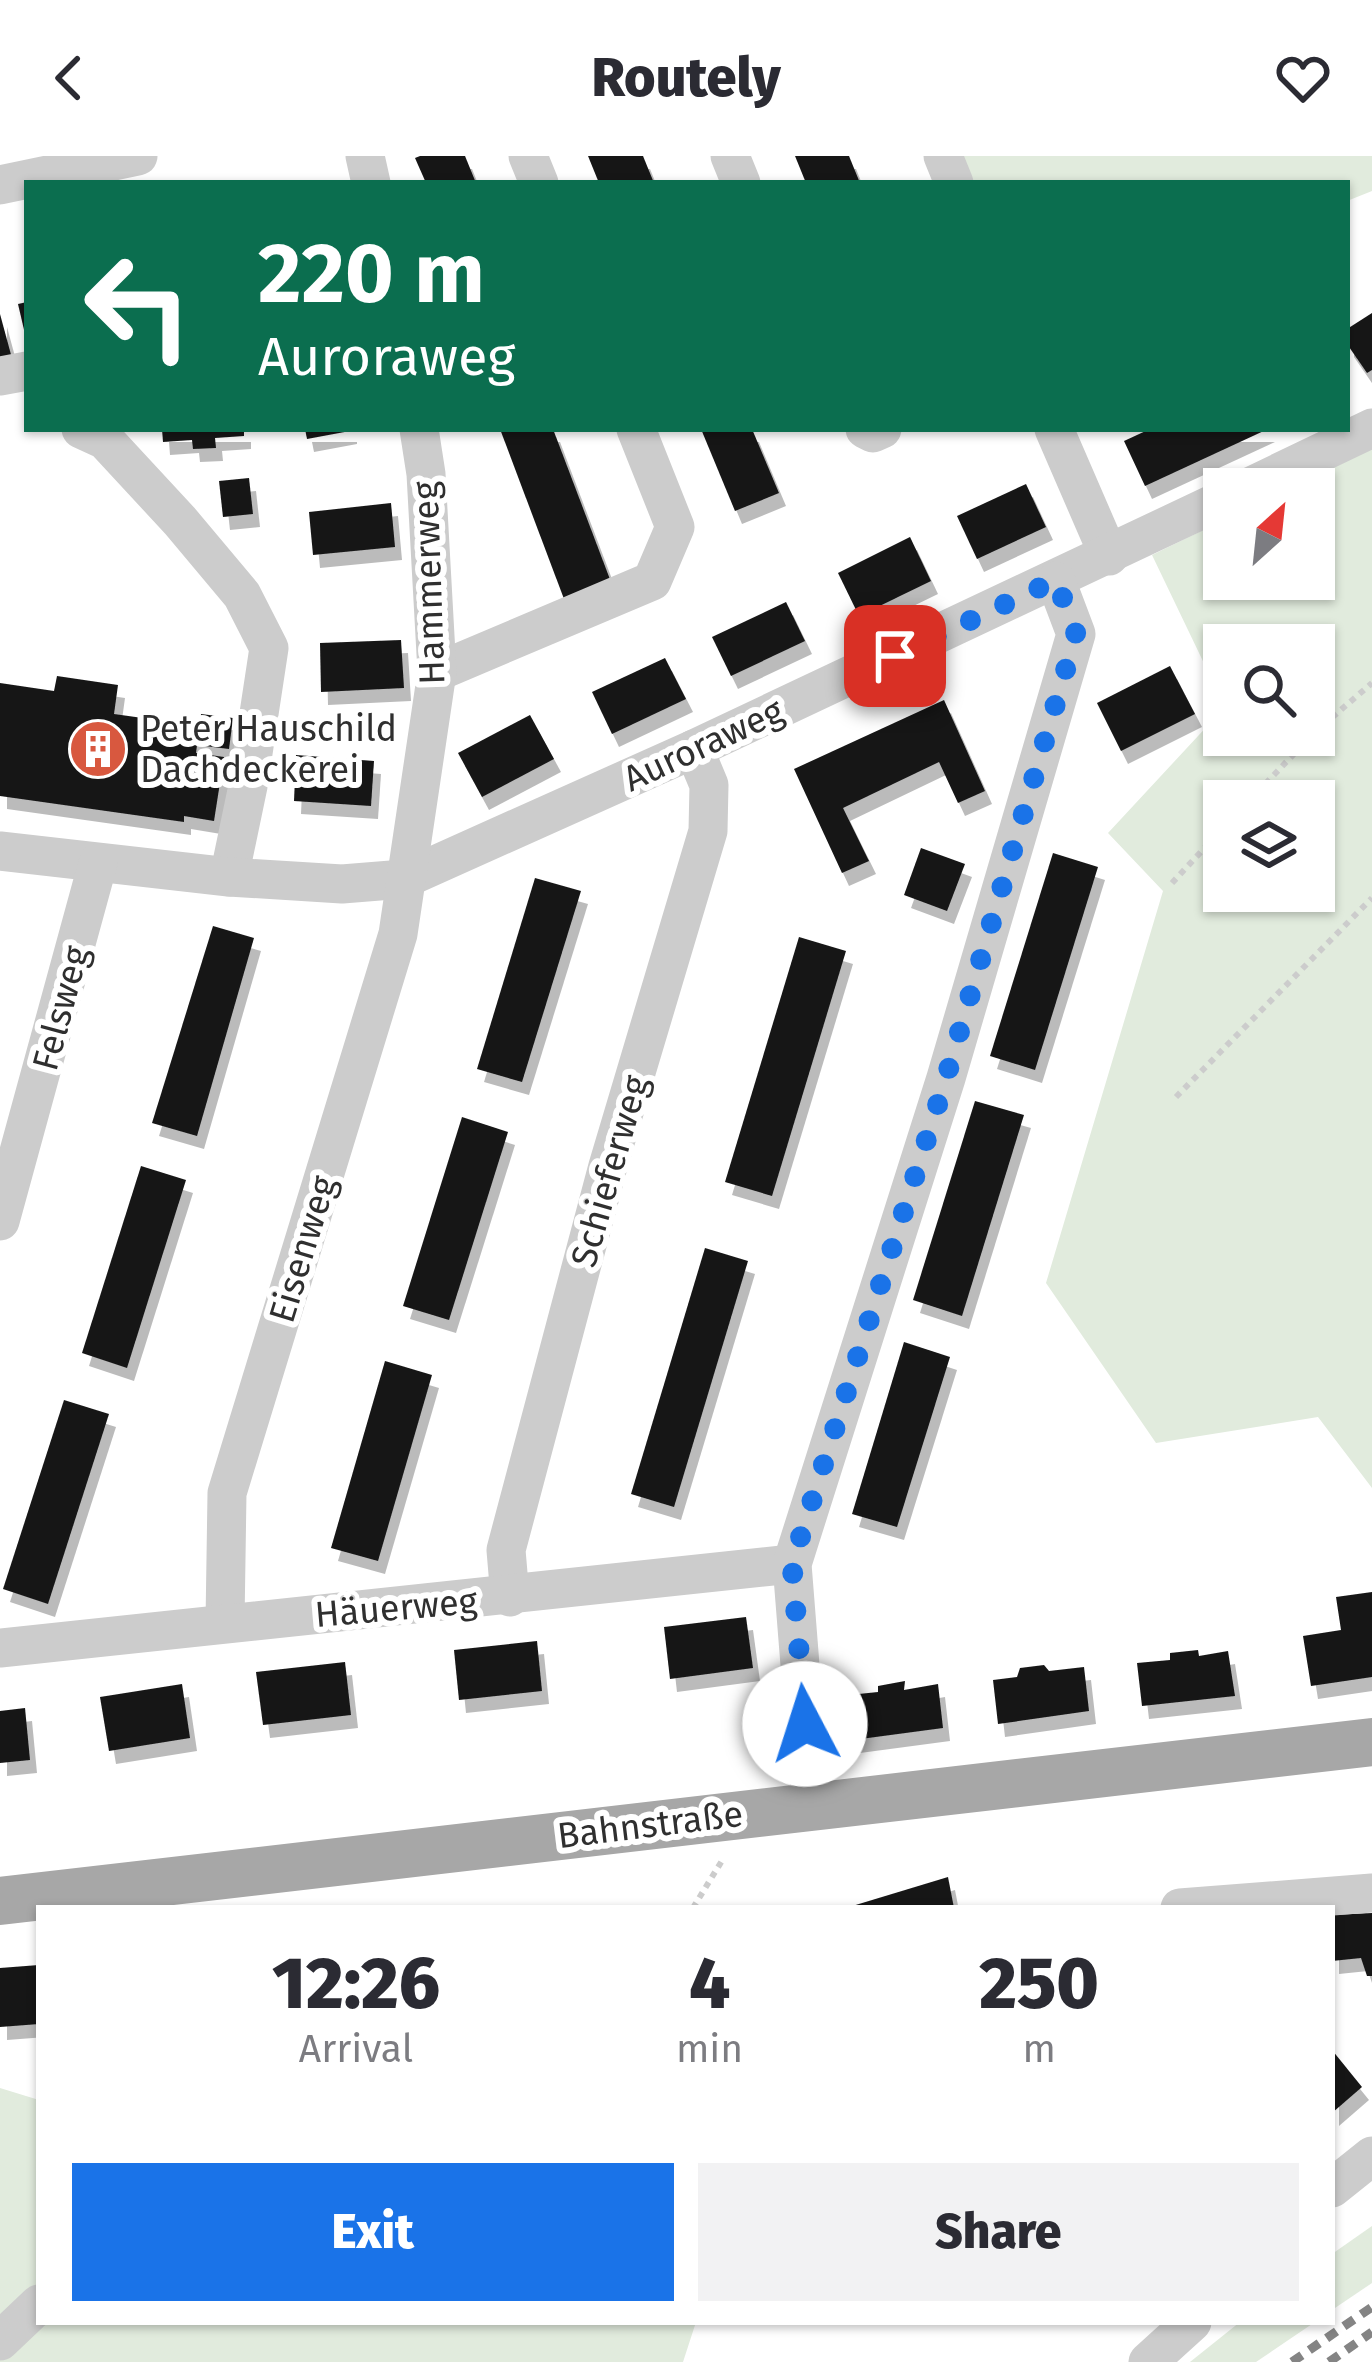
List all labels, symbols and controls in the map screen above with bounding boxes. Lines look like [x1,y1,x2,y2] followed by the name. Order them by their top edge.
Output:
[36,45,102,111] icon: back
[1270,45,1336,111] icon: heart
[591,46,781,110] text: Routely
[258,223,485,324] text: 220 m
[60,228,216,384] icon: left
[258,325,515,389] text: Auroraweg
[1203,468,1335,600] north arrow
[1203,468,1335,912] map controls
[403,480,455,685] street label: Hammerweg
[844,605,946,707] pin
[862,623,928,689] icon: arrive
[1203,624,1335,756] button: search
[616,689,791,801] street label: Auroraweg
[140,707,397,792] place label: Peter Hauschild Dachdeckerei
[67,718,129,780] building icon: Peter Hauschild Dachdeckerei
[1203,780,1335,912] button: layers
[23,941,99,1075] street label: Felsweg
[562,1070,658,1272] street label: Schieferweg
[260,1170,346,1328] street label: Eisenweg
[313,1579,479,1637] street label: Häuerweg
[742,1661,868,1787] position arrow
[555,1792,745,1858] street label: Bahnstraße
[272,1941,440,2027] text: 12:26
[689,1941,730,2027] text: 4
[979,1941,1099,2027] text: 250
[299,2026,413,2072] text: Arrival
[676,2026,743,2072] text: min
[1022,2026,1056,2072] text: m
[72,2163,674,2301] button: Exit
[698,2163,1299,2301] button: Share

